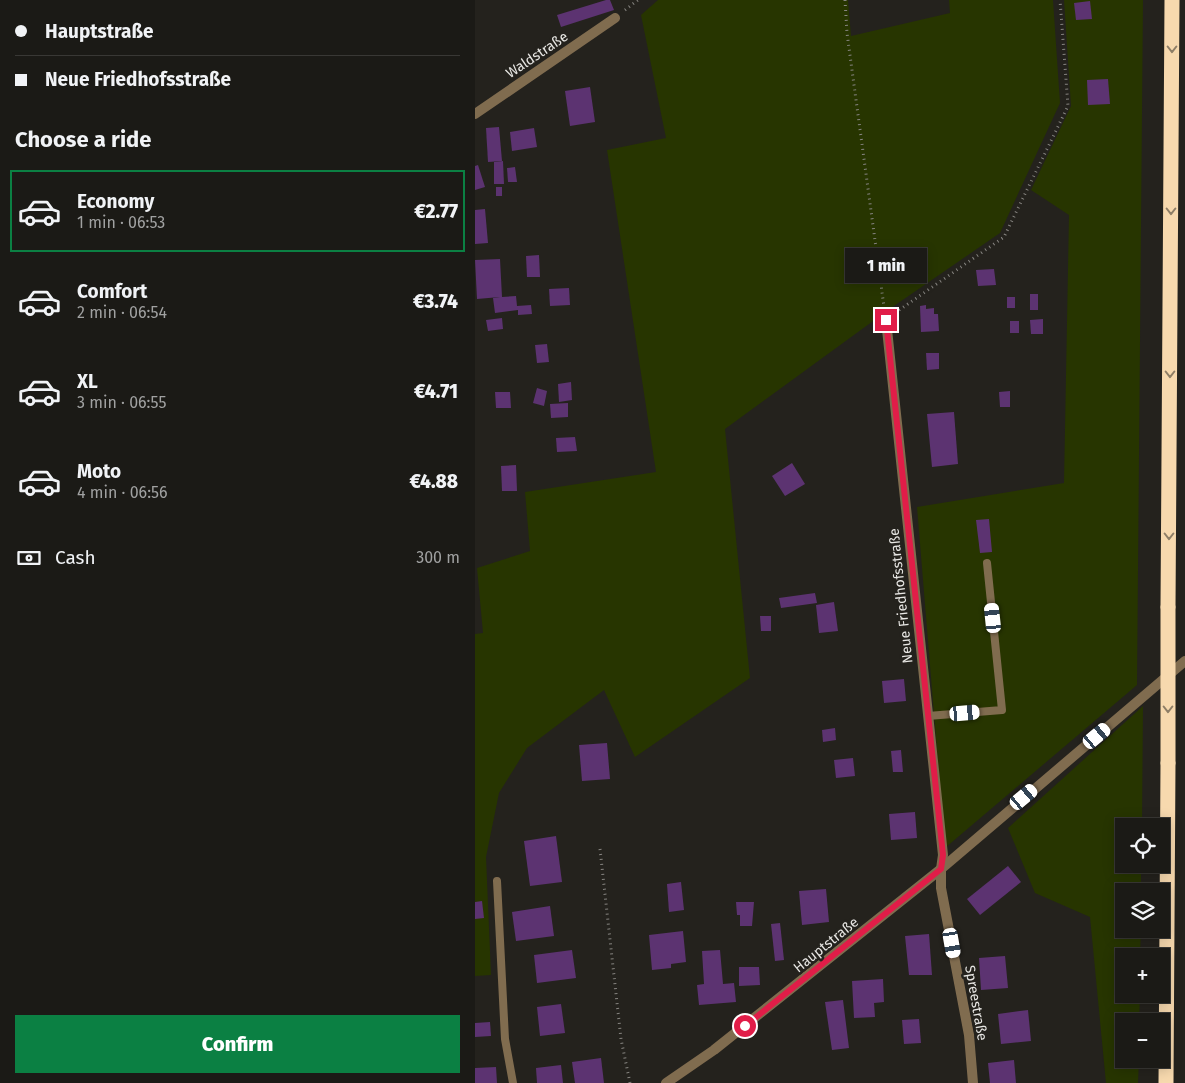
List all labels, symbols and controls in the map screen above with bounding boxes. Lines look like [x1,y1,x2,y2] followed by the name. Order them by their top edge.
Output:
[45,20,154,43] text: Hauptstraße
[503,28,571,82] street label: Waldstraße
[1167,45,1177,53] one-way arrow
[45,68,231,91] text: Neue Friedhofsstraße
[15,126,151,153] text: Choose a ride
[17,189,62,234] icon: car
[77,190,154,213] text: Economy
[414,200,458,223] text: €2.77
[1166,208,1176,215] one-way arrow
[77,213,165,232] text: 1 min · 06:53
[845,248,927,282] callout: 1 min
[867,256,905,275] text: 1 min
[17,279,62,324] icon: car
[77,280,147,303] text: Comfort
[413,290,458,313] text: €3.74
[77,303,167,322] text: 2 min · 06:54
[875,309,897,331] route end
[17,369,62,414] icon: car
[77,370,98,393] text: XL
[1165,370,1175,378] one-way arrow
[414,380,458,403] text: €4.71
[77,393,166,412] text: 3 min · 06:55
[17,459,62,504] icon: car
[77,460,121,483] text: Moto
[409,470,458,493] text: €4.88
[77,483,168,502] text: 4 min · 06:56
[885,528,917,664] street label: Neue Friedhofsstraße
[1164,532,1174,540] one-way arrow
[15,544,43,572] icon: cash
[55,546,96,569] text: Cash
[416,548,460,567] text: 300 m
[983,602,1002,634] car
[949,704,980,722] car
[1163,705,1173,713] one-way arrow
[1080,721,1113,751] car
[1007,782,1040,812] car
[1115,818,1170,1068] map controls
[1115,818,1170,873] button: locate
[1115,883,1170,938] button: layers
[790,914,862,976] street label: Hauptstraße
[942,927,961,959] car
[1115,948,1170,1003] button: +
[961,964,991,1042] street label: Spreestraße
[1115,1013,1170,1068] button: −
[15,1015,460,1073] button: Confirm
[734,1015,756,1037] route start

